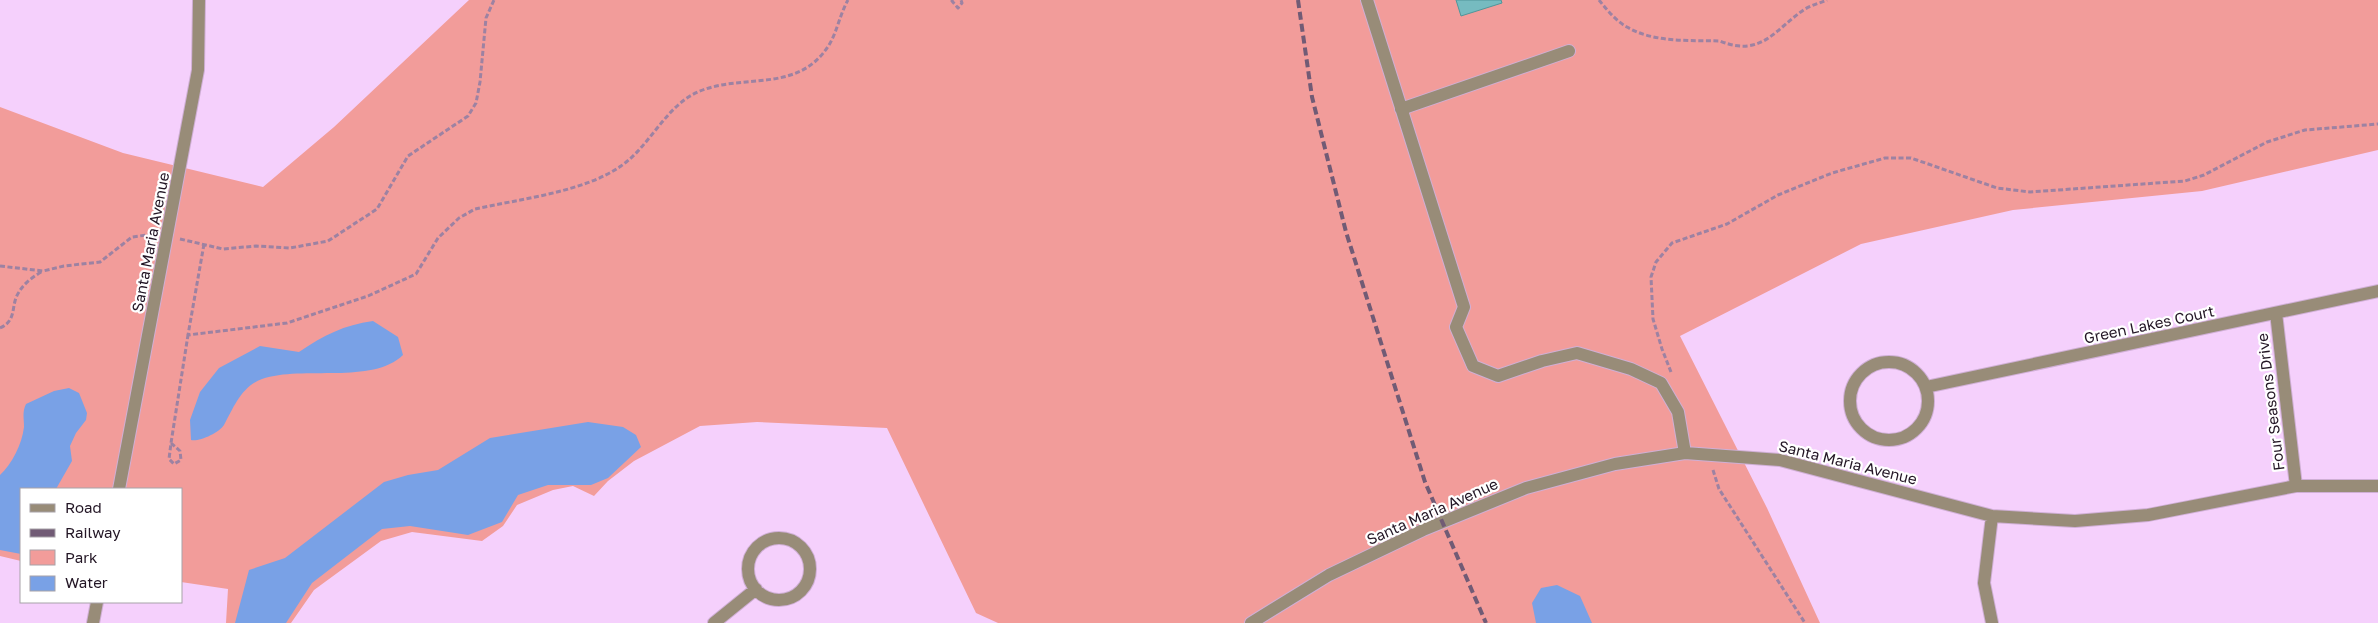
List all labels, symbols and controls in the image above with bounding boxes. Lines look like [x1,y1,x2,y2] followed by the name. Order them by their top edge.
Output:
[128,170,172,313] street label: Santa Maria Avenue
[2082,301,2216,347] street label: Green Lakes Court
[2253,332,2287,472] street label: Four Seasons Drive
[1777,436,1919,488] street label: Santa Maria Avenue
[1364,474,1501,548] street label: Santa Maria Avenue
[20,488,182,603] legend
[65,498,102,516] text: Road
[65,523,121,541] text: Railway
[65,548,98,566] text: Park
[65,573,108,591] text: Water

